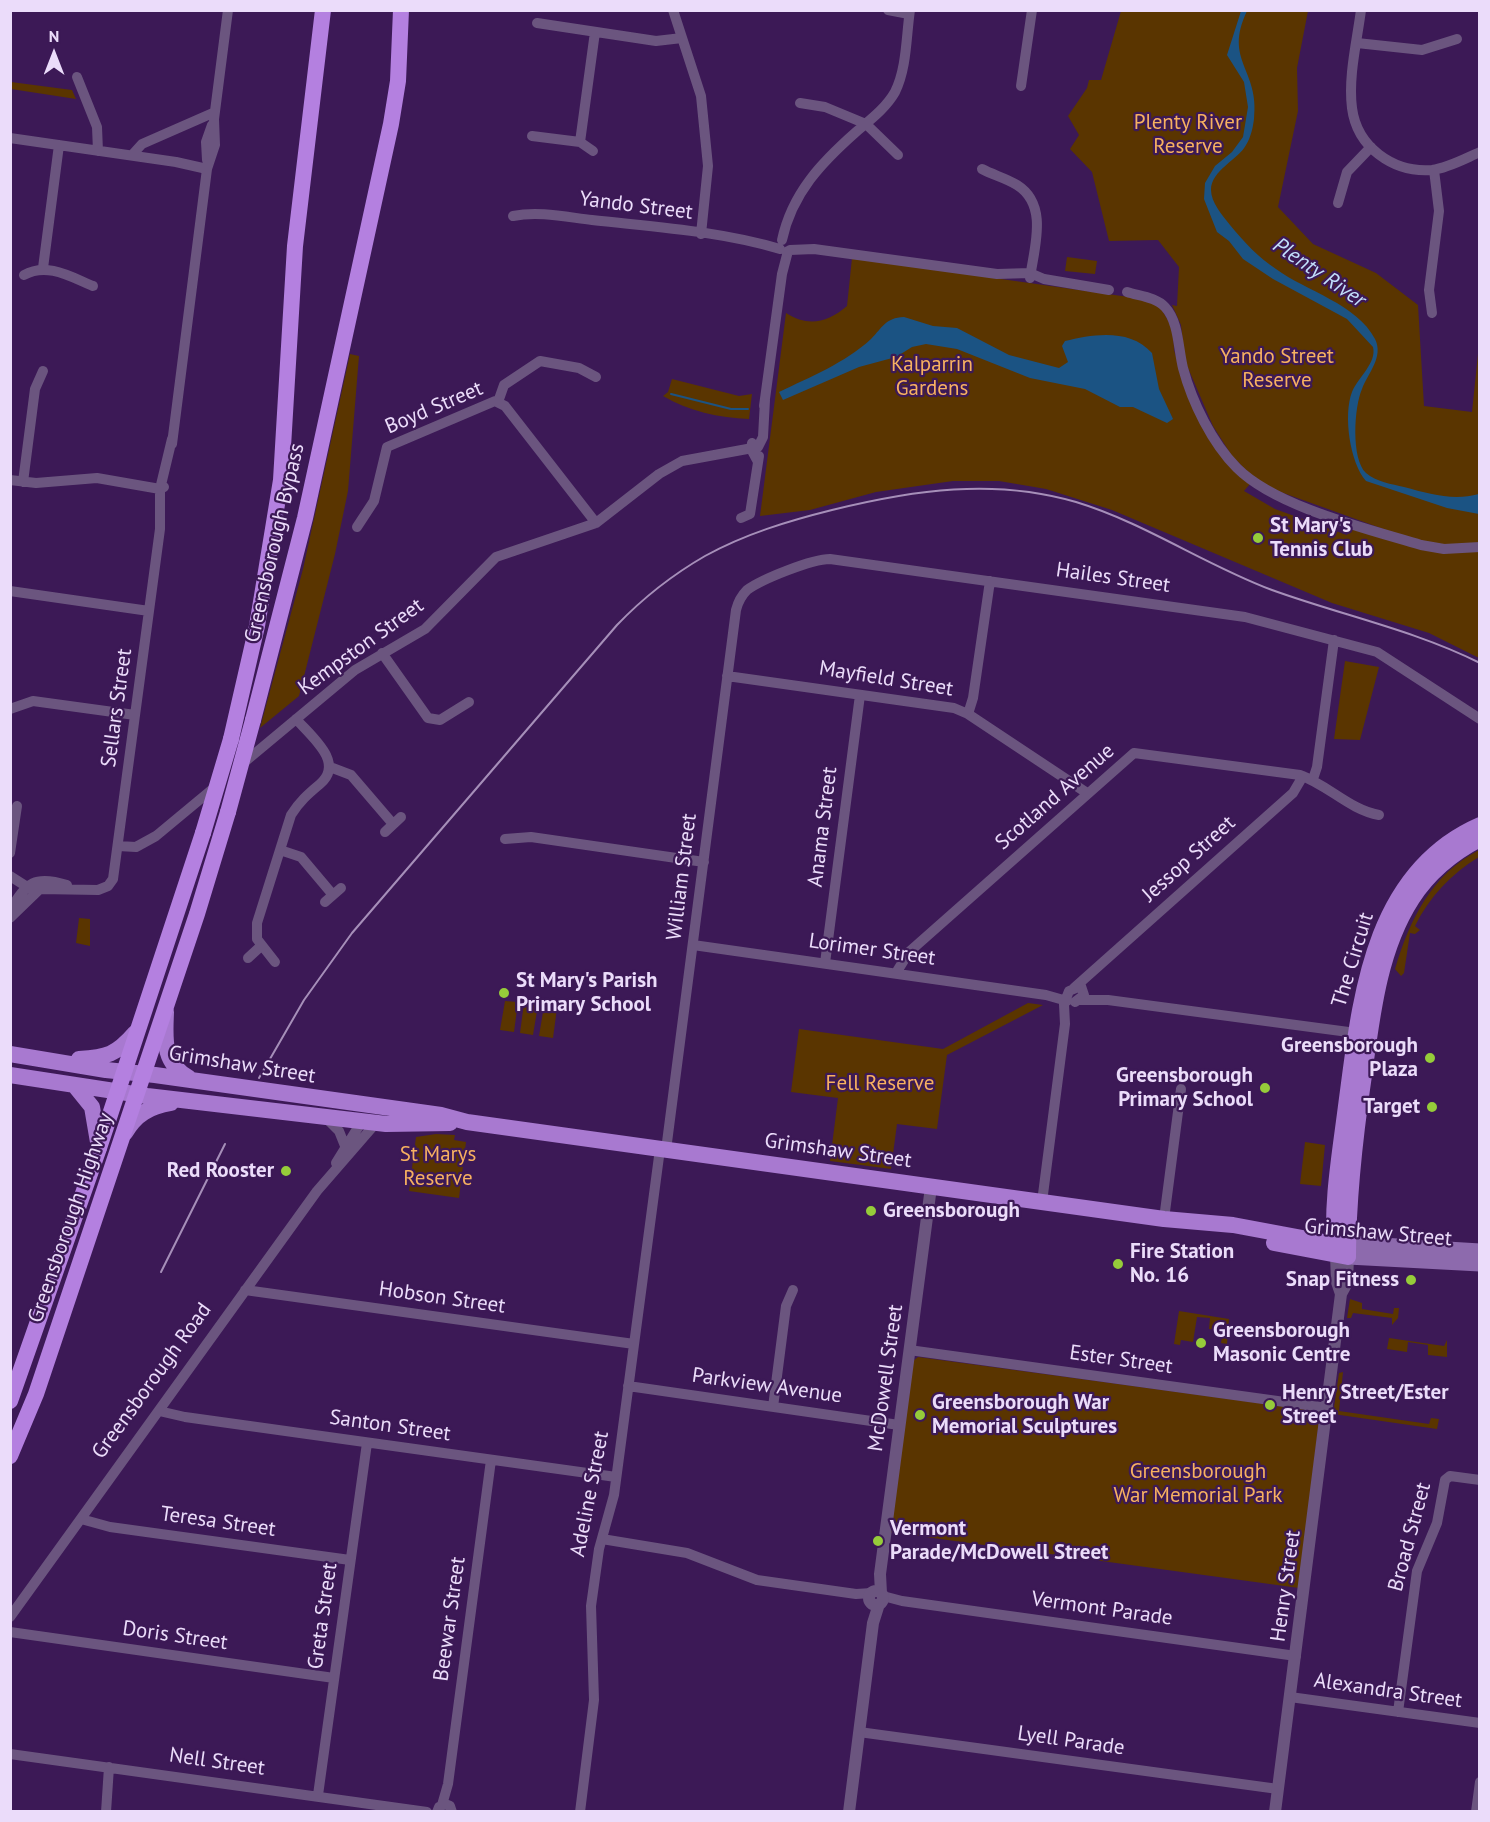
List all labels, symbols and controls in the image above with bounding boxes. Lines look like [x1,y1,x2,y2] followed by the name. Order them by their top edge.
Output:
[24,24,84,84] north arrow
[49,26,59,46] text: N
[1134,110,1242,160] park label: Plenty River Reserve
[578,187,694,225] street label: Yando Street
[1268,232,1370,314] water label: Plenty River
[1220,344,1334,394] park label: Yando Street Reserve
[891,352,973,402] park label: Kalparrin Gardens
[381,376,487,440] street label: Boyd Street
[240,441,310,645] street label: Greensborough Bypass
[1270,513,1373,563] place label: St Mary's Tennis Club
[1251,531,1265,545] marker: St Mary's Tennis Club
[1054,558,1172,598] street label: Hailes Street
[293,593,429,701] street label: Kempston Street
[96,647,138,769] street label: Sellars Street
[817,656,955,702] street label: Mayfield Street
[990,739,1120,855] street label: Scotland Avenue
[803,765,843,889] street label: Anama Street
[1137,811,1241,907] street label: Jessop Street
[662,812,702,942] street label: William Street
[1327,910,1379,1010] street label: The Circuit
[807,929,937,971] street label: Lorimer Street
[516,968,658,1018] place label: St Mary's Parish Primary School
[497,986,511,1000] marker: St Mary's Parish Primary School
[1281,1033,1418,1083] place label: Greensborough Plaza
[167,1041,317,1089] street label: Grimshaw Street
[1423,1051,1437,1065] marker: Greensborough Plaza
[1116,1063,1253,1113] place label: Greensborough Primary School
[826,1071,934,1097] park label: Fell Reserve
[1258,1081,1272,1095] marker: Greensborough Primary School
[1363,1094,1420,1120] place label: Target
[1425,1100,1439,1114] marker: Target
[23,1110,119,1326] street label: Greensborough Highway
[763,1128,913,1174] street label: Grimshaw Street
[400,1142,476,1192] park label: St Marys Reserve
[167,1158,274,1184] place label: Red Rooster
[279,1164,293,1178] marker: Red Rooster
[883,1198,1020,1224] place label: Greensborough
[864,1204,878,1218] marker: Greensborough
[1303,1214,1453,1252] street label: Grimshaw Street
[1130,1239,1234,1289] place label: Fire Station No. 16
[1111,1257,1125,1271] marker: Fire Station No. 16
[1286,1267,1399,1293] place label: Snap Fitness
[1404,1273,1418,1287] marker: Snap Fitness
[377,1277,507,1319] street label: Hobson Street
[87,1298,217,1464] street label: Greensborough Road
[863,1303,909,1453] street label: McDowell Street
[1213,1318,1350,1368] place label: Greensborough Masonic Centre
[1194,1336,1208,1350] marker: Greensborough Masonic Centre
[1068,1340,1174,1380] street label: Ester Street
[690,1363,844,1409] street label: Parkview Avenue
[1282,1380,1449,1430] place label: Henry Street/Ester Street
[932,1390,1117,1440] place label: Greensborough War Memorial Sculptures
[1263,1398,1277,1412] marker: Henry Street/Ester Street
[328,1405,452,1447] street label: Santon Street
[913,1408,927,1422] marker: Greensborough War Memorial Sculptures
[565,1429,615,1559] street label: Adeline Street
[1114,1459,1282,1509] park label: Greensborough War Memorial Park
[1383,1480,1437,1594] street label: Broad Street
[159,1501,277,1543] street label: Teresa Street
[890,1516,1108,1566] place label: Vermont Parade/McDowell Street
[1266,1529,1306,1643] street label: Henry Street
[871,1534,885,1548] marker: Vermont Parade/McDowell Street
[429,1555,471,1683] street label: Beewar Street
[303,1561,343,1671] street label: Greta Street
[1030,1587,1174,1631] street label: Vermont Parade
[121,1616,229,1656] street label: Doris Street
[1312,1668,1464,1714] street label: Alexandra Street
[1016,1721,1126,1761] street label: Lyell Parade
[168,1743,266,1781] street label: Nell Street

